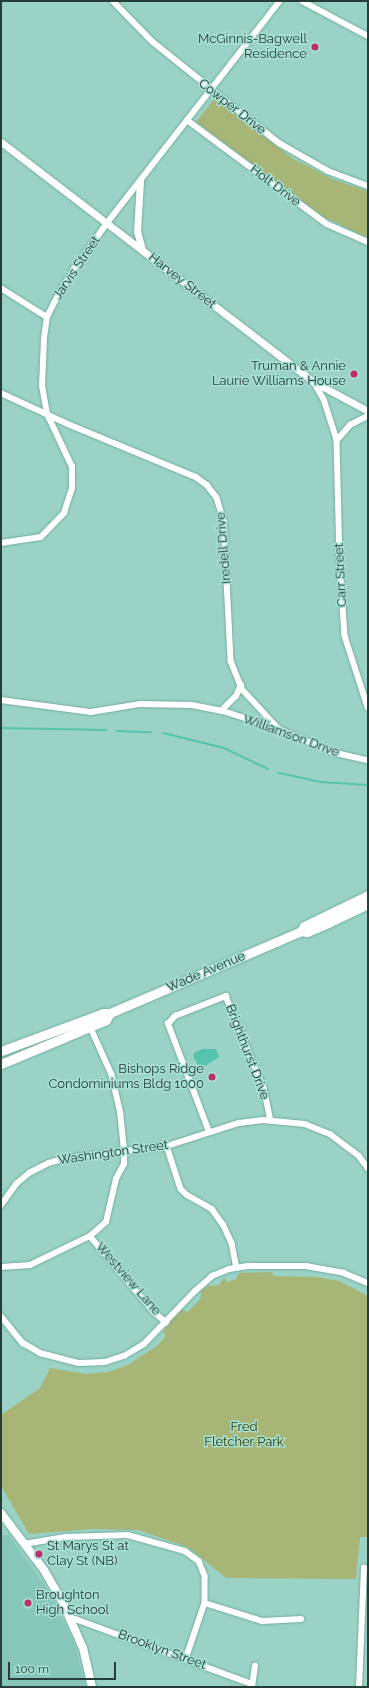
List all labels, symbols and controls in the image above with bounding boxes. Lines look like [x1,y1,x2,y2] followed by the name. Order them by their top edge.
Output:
[198,32,307,63] place label: McGinnis-Bagwell Residence
[310,42,320,52] marker: McGinnis-Bagwell Residence
[195,76,269,138] street label: Cowper Drive
[247,162,303,210] street label: Holt Drive
[50,233,104,303] street label: Jarvis Street
[145,250,219,312] street label: Harvey Street
[211,359,346,390] place label: Truman & Annie Laurie Williams House
[349,369,359,379] marker: Truman & Annie Laurie Williams House
[213,511,235,585] street label: Iredell Drive
[332,542,350,608] street label: Carr Street
[241,711,341,761] street label: Williamson Drive
[164,948,248,996] street label: Wade Avenue
[222,1002,272,1102] street label: Brighthurst Drive
[48,1062,204,1093] place label: Bishops Ridge Condominiums Bldg 1000
[207,1072,217,1082] marker: Bishops Ridge Condominiums Bldg 1000
[57,1138,169,1168] street label: Washington Street
[92,1239,164,1319] street label: Westview Lane
[204,1420,284,1451] park label: Fred Fletcher Park
[47,1539,129,1570] place label: St Marys St at Clay St (NB)
[34,1549,44,1559] marker: St Marys St at Clay St (NB)
[36,1588,109,1619] place label: Broughton High School
[23,1598,33,1608] marker: Broughton High School
[116,1627,208,1673] street label: Brooklyn Street
[10,1654,118,1680] scale bar
[15,1662,49,1676] text: 100 m

